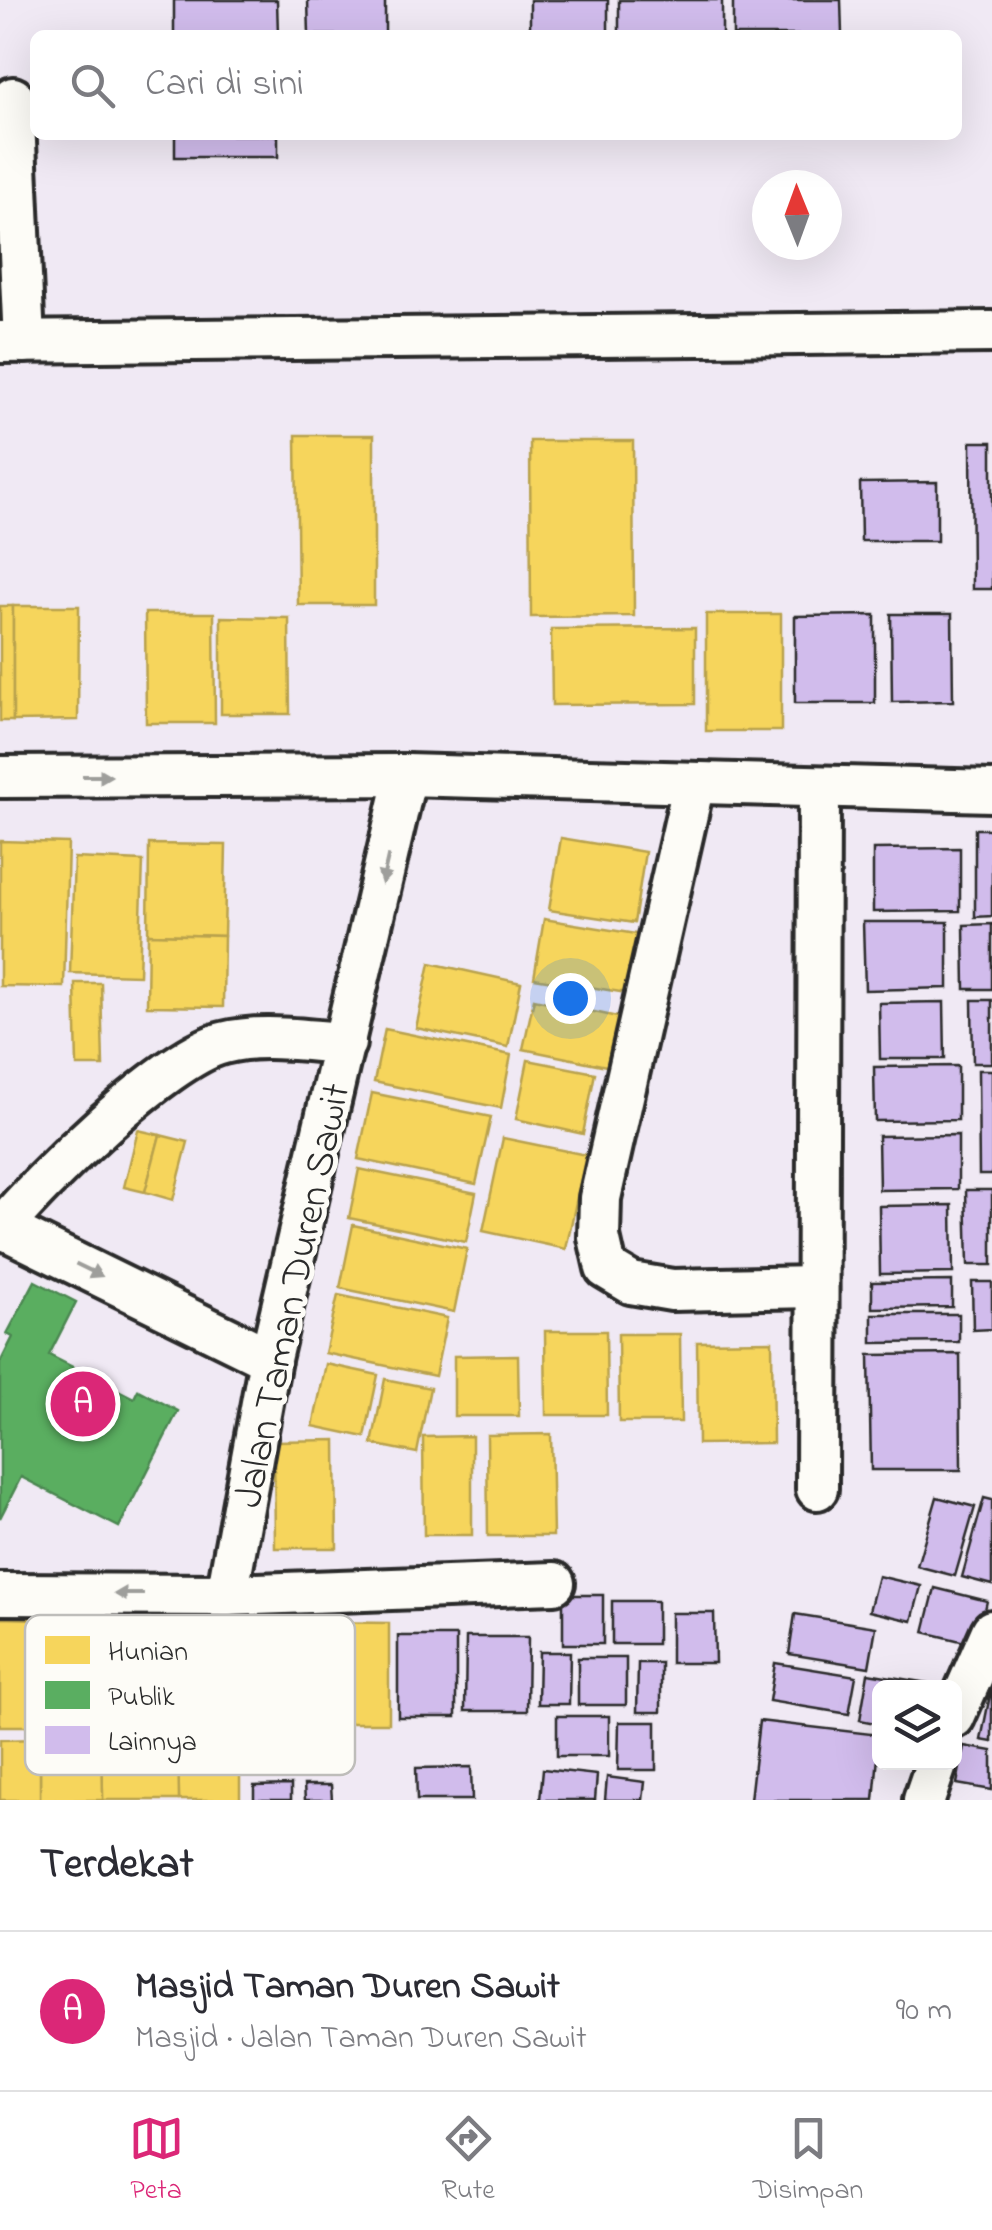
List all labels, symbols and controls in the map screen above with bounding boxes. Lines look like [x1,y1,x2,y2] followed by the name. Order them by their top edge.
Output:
[30,30,962,140] search box
[145,57,304,113] text: Cari di sini
[65,58,120,113] icon: search
[752,170,842,260] north arrow
[82,768,114,784] one-way arrow
[377,855,392,886] one-way arrow
[545,973,596,1024] your location
[221,1078,368,1514] street label: Jalan Taman Duren Sawit
[75,1262,104,1279] one-way arrow
[51,1366,116,1442] pin: A
[113,1586,145,1602] one-way arrow
[25,1615,355,1775] legend
[108,1633,188,1674] text: Hunian
[108,1678,175,1719] text: Publik
[872,1680,962,1770] map controls
[872,1680,962,1770] button: layers
[108,1723,197,1764] text: Lainnya
[40,1835,194,1896] text: Terdekat
[135,1960,560,2016] text: Masjid Taman Duren Sawit
[63,1988,82,2035] text: A
[896,1988,952,2035] text: 90 m
[135,2016,587,2063] text: Masjid · Jalan Taman Duren Sawit
[129,2111,184,2212] tab: Peta
[441,2111,496,2212] tab: Rute
[753,2111,863,2212] tab: Disimpan

